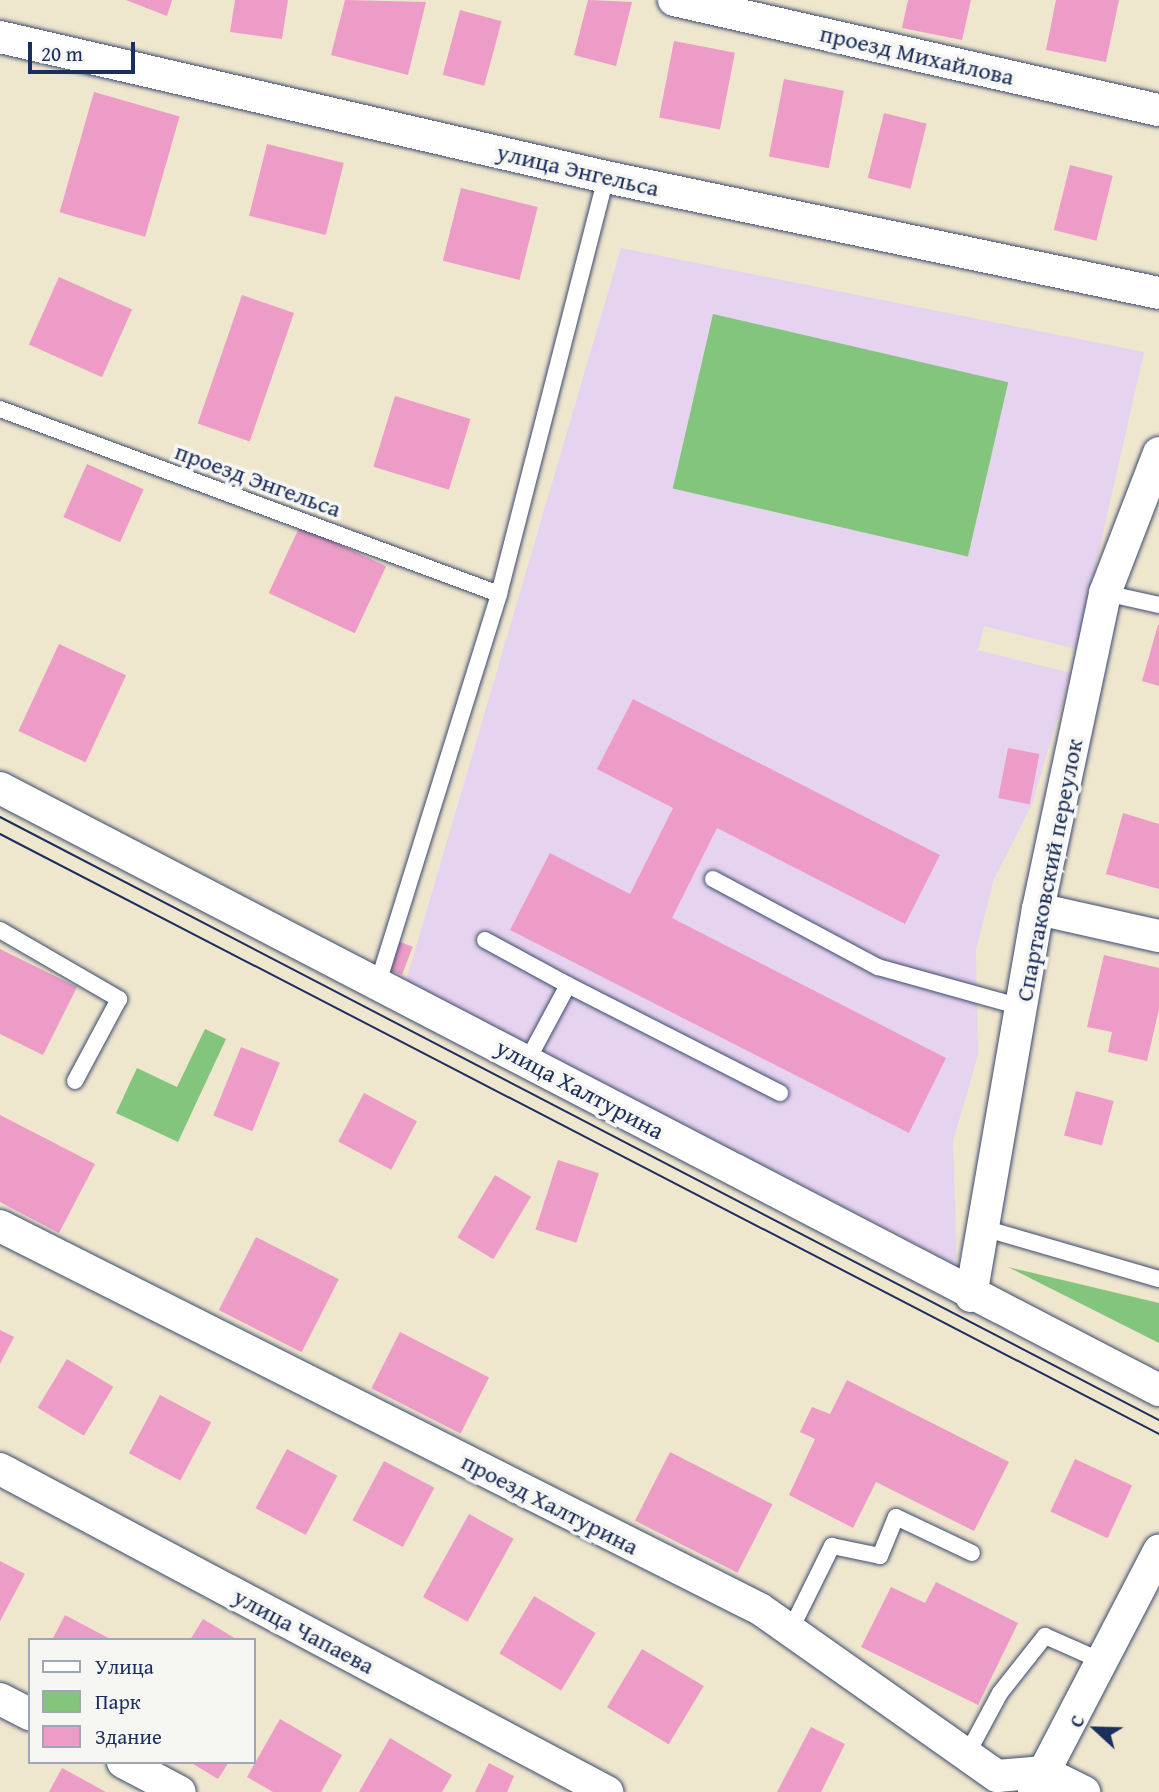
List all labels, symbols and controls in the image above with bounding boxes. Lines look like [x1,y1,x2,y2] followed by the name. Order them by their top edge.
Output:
[817,19,1017,91] street label: проезд Михайлова
[32,28,138,72] scale bar
[41,38,83,69] text: 20 m
[494,137,662,203] street label: улица Энгельса
[171,437,345,523] street label: проезд Энгельса
[1009,736,1089,1004] street label: Спартаковский переулок
[491,1033,669,1145] street label: улица Халтурина
[457,1447,643,1561] street label: проезд Халтурина
[229,1582,379,1680] street label: улица Чапаева
[28,1638,256,1764] legend
[95,1651,154,1682] text: Улица
[95,1686,141,1717] text: Парк
[1061,1694,1131,1764] north arrow
[1062,1711,1092,1731] text: С
[95,1721,162,1752] text: Здание

